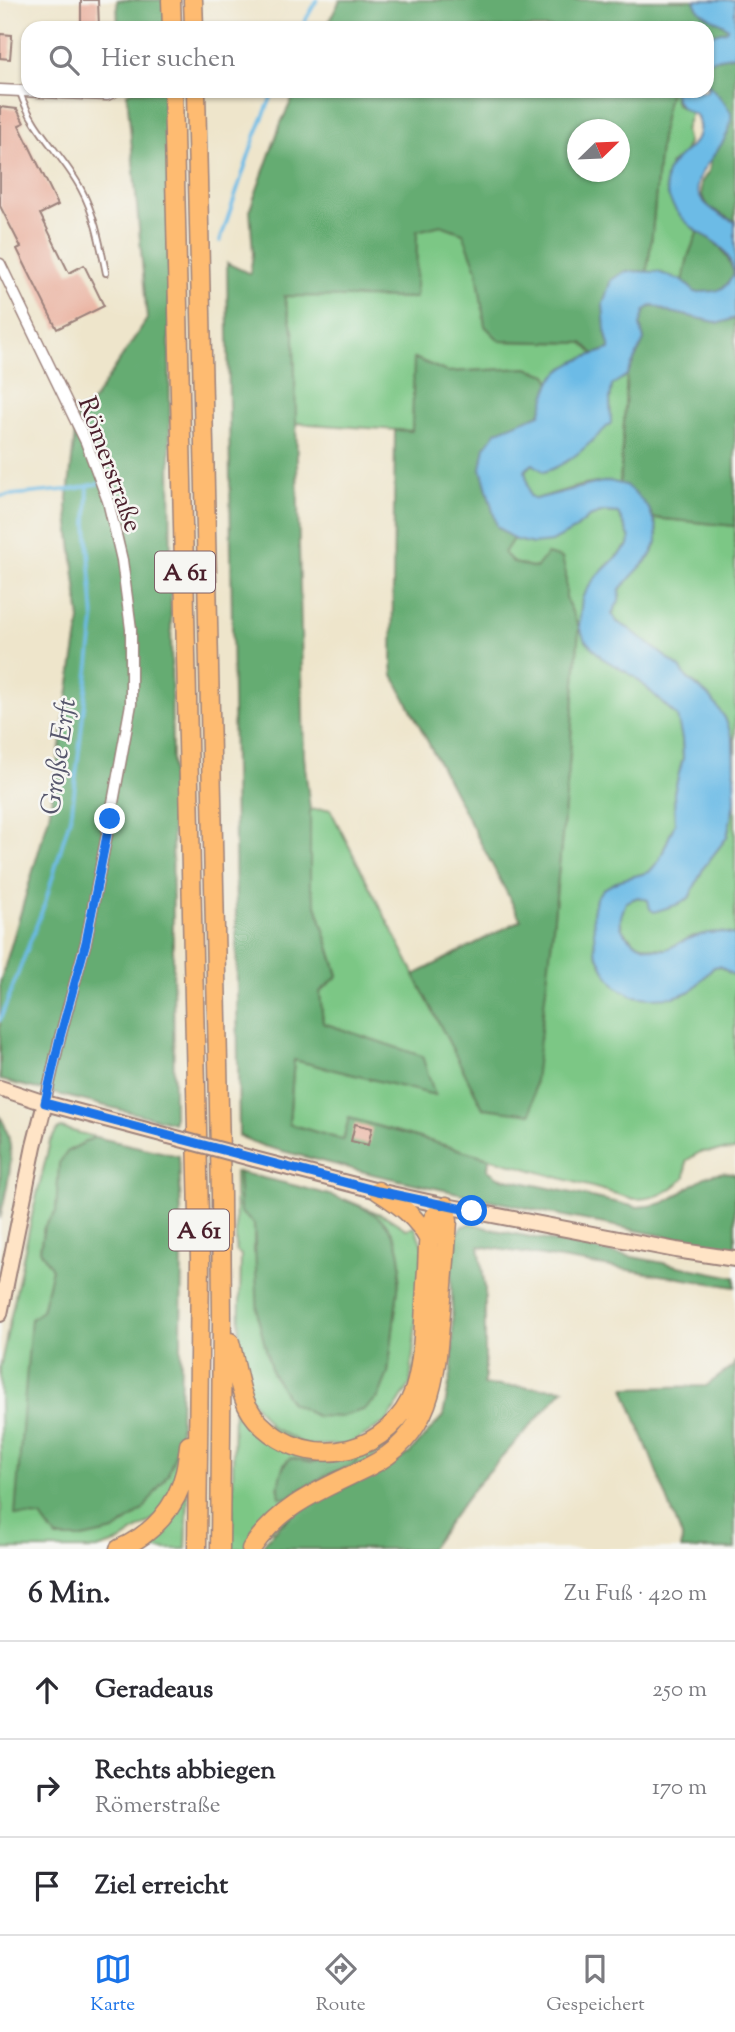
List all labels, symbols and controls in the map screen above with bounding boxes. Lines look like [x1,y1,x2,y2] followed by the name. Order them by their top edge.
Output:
[21,21,714,98] search box
[45,41,83,79] icon: search
[101,41,236,78] text: Hier suchen
[567,119,630,182] north arrow
[67,392,150,538] street label: Römerstraße
[155,552,215,592] road number: A 61
[32,695,88,818] water label: Große Erft
[94,803,125,834] route end
[456,1195,487,1226] route start
[169,1210,229,1250] road number: A 61
[28,1573,111,1616] text: 6 Min.
[564,1578,707,1611] text: Zu Fuß · 420 m
[28,1671,66,1709] icon: ahead
[95,1672,213,1709] text: Geradeaus
[652,1674,707,1707] text: 250 m
[95,1753,276,1790] text: Rechts abbiegen
[28,1769,66,1807] icon: right
[652,1772,707,1805] text: 170 m
[95,1790,221,1823] text: Römerstraße
[28,1867,66,1905] icon: arrive
[95,1868,228,1905] text: Ziel erreicht
[90,1950,135,2019] tab: Karte
[316,1950,366,2019] tab: Route
[546,1950,645,2019] tab: Gespeichert

